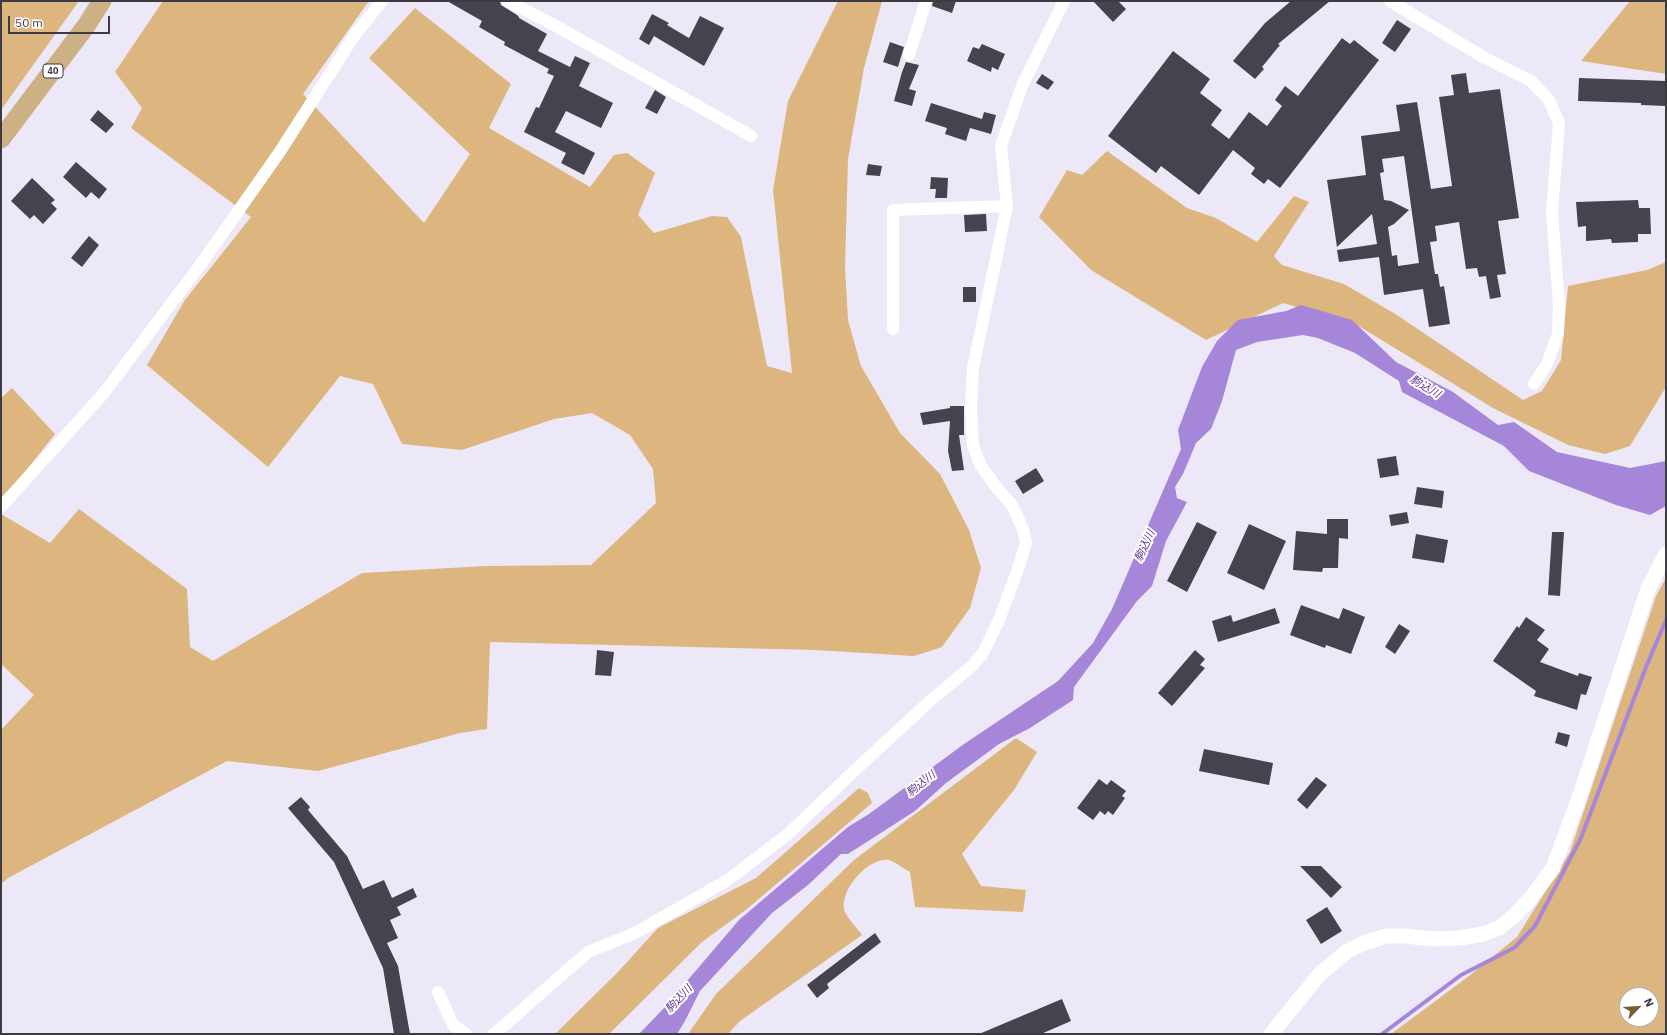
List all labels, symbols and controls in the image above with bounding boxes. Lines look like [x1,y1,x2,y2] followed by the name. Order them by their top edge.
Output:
[10,8,112,34] scale bar
[15,15,43,30] text: 50 m
[43,64,63,78] road number: 40
[1407,373,1443,401] water label: 駒込川
[1132,528,1158,564] water label: 駒込川
[904,769,938,799] water label: 駒込川
[663,982,695,1016] water label: 駒込川
[1619,987,1659,1027] north arrow
[1641,996,1657,1009] text: N

